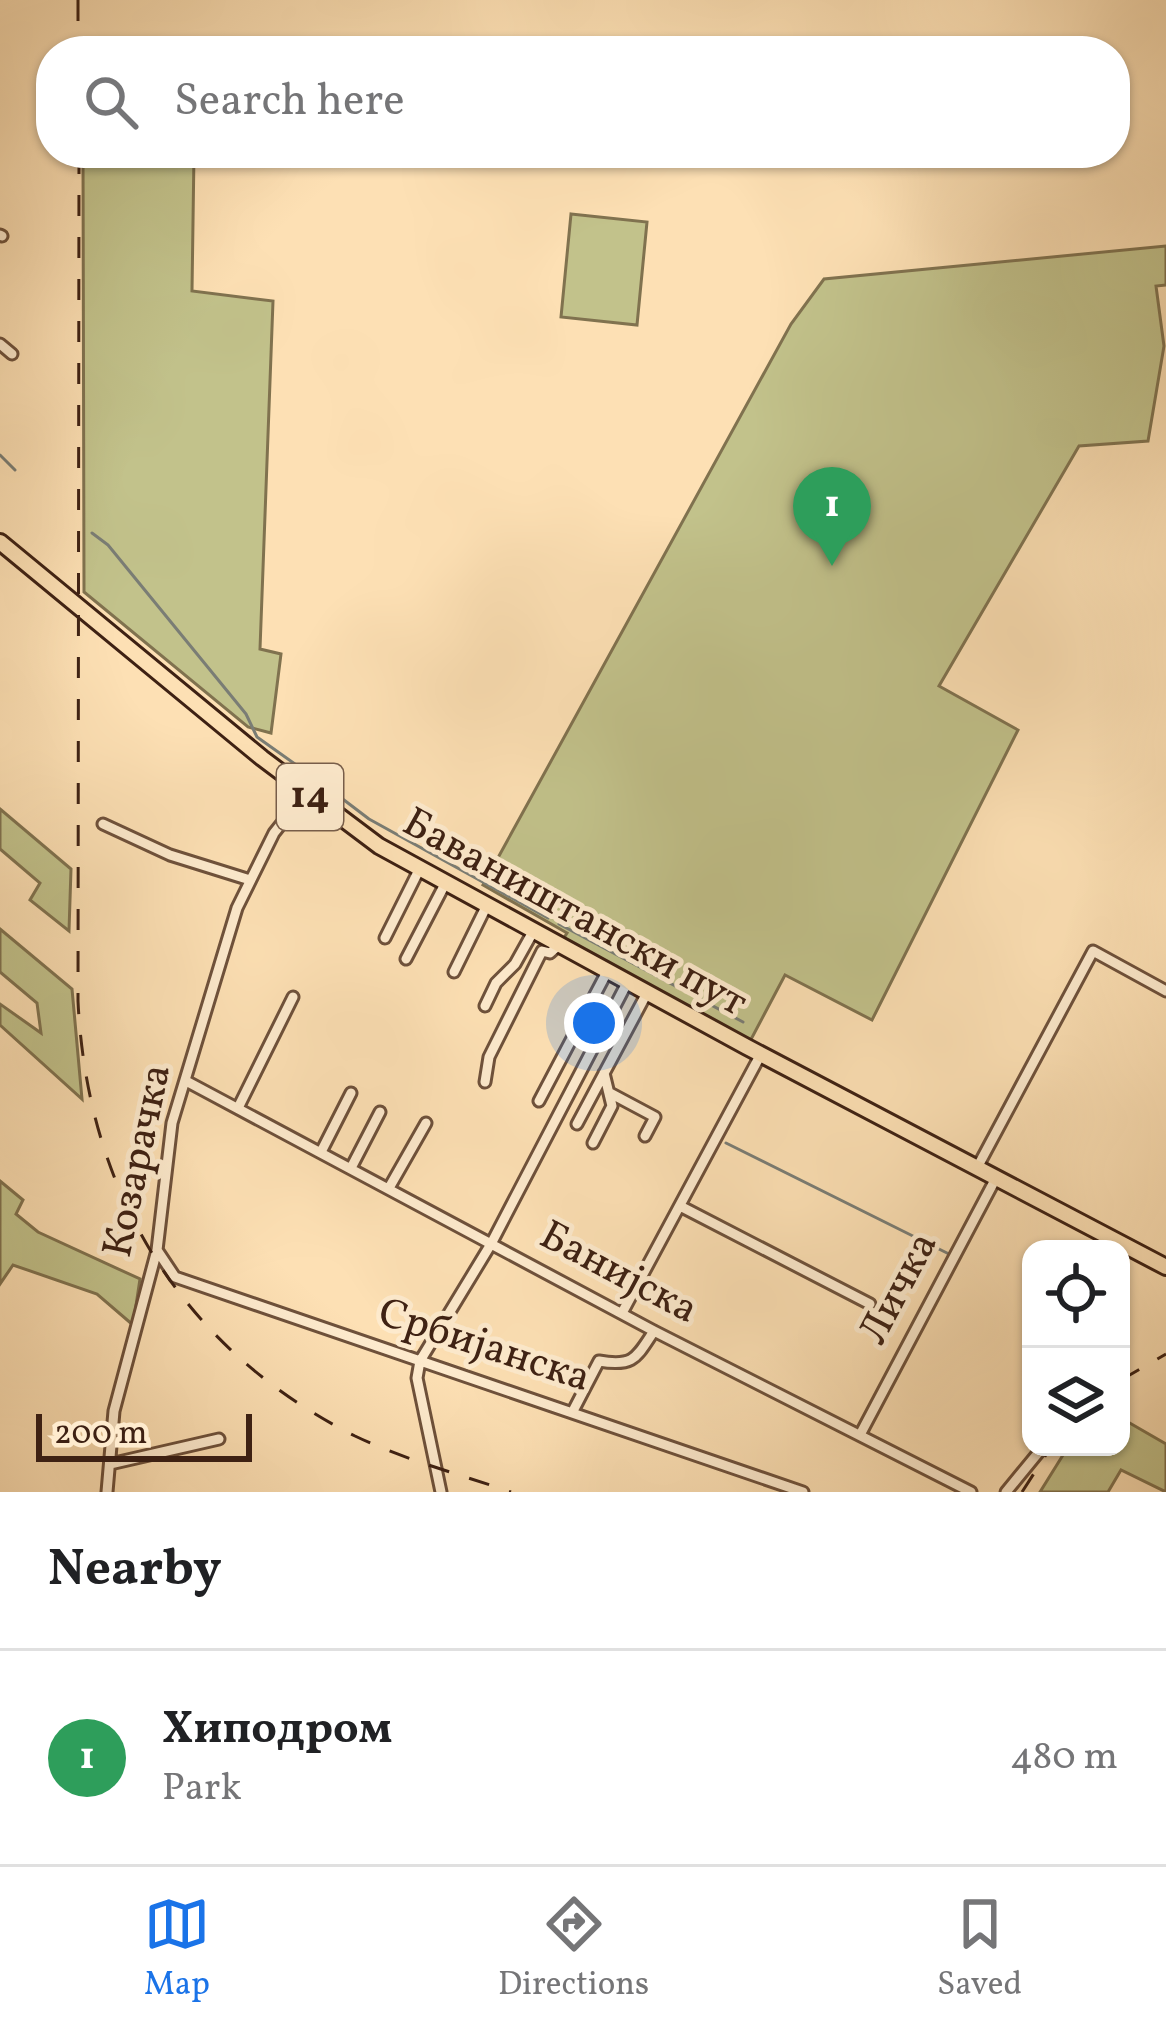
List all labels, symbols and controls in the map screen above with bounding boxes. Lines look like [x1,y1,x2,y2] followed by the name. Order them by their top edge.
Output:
[36,36,1130,168] search box
[78,69,144,135] icon: search
[174,71,405,134] text: Search here
[793,467,871,566] pin: 1
[277,764,343,830] road number: 14
[391,795,757,1033] street label: Баваништански пут
[564,993,624,1053] your location
[90,1059,188,1263] street label: Козарачка
[528,1208,708,1340] street label: Банијска
[846,1222,954,1356] street label: Личка
[1022,1240,1130,1456] map controls
[1022,1240,1130,1348] button: locate
[370,1285,598,1409] street label: Србијанска
[1022,1348,1130,1456] button: layers
[36,1408,252,1461] scale bar
[54,1412,148,1458] text: 200 m
[48,1535,222,1606] text: Nearby
[162,1699,392,1762] text: Хиподром
[79,1731,95,1785] text: 1
[1010,1731,1118,1785] text: 480 m
[162,1762,242,1816] text: Park
[144,1891,210,2009] tab: Map
[498,1891,649,2009] tab: Directions
[937,1891,1022,2009] tab: Saved

